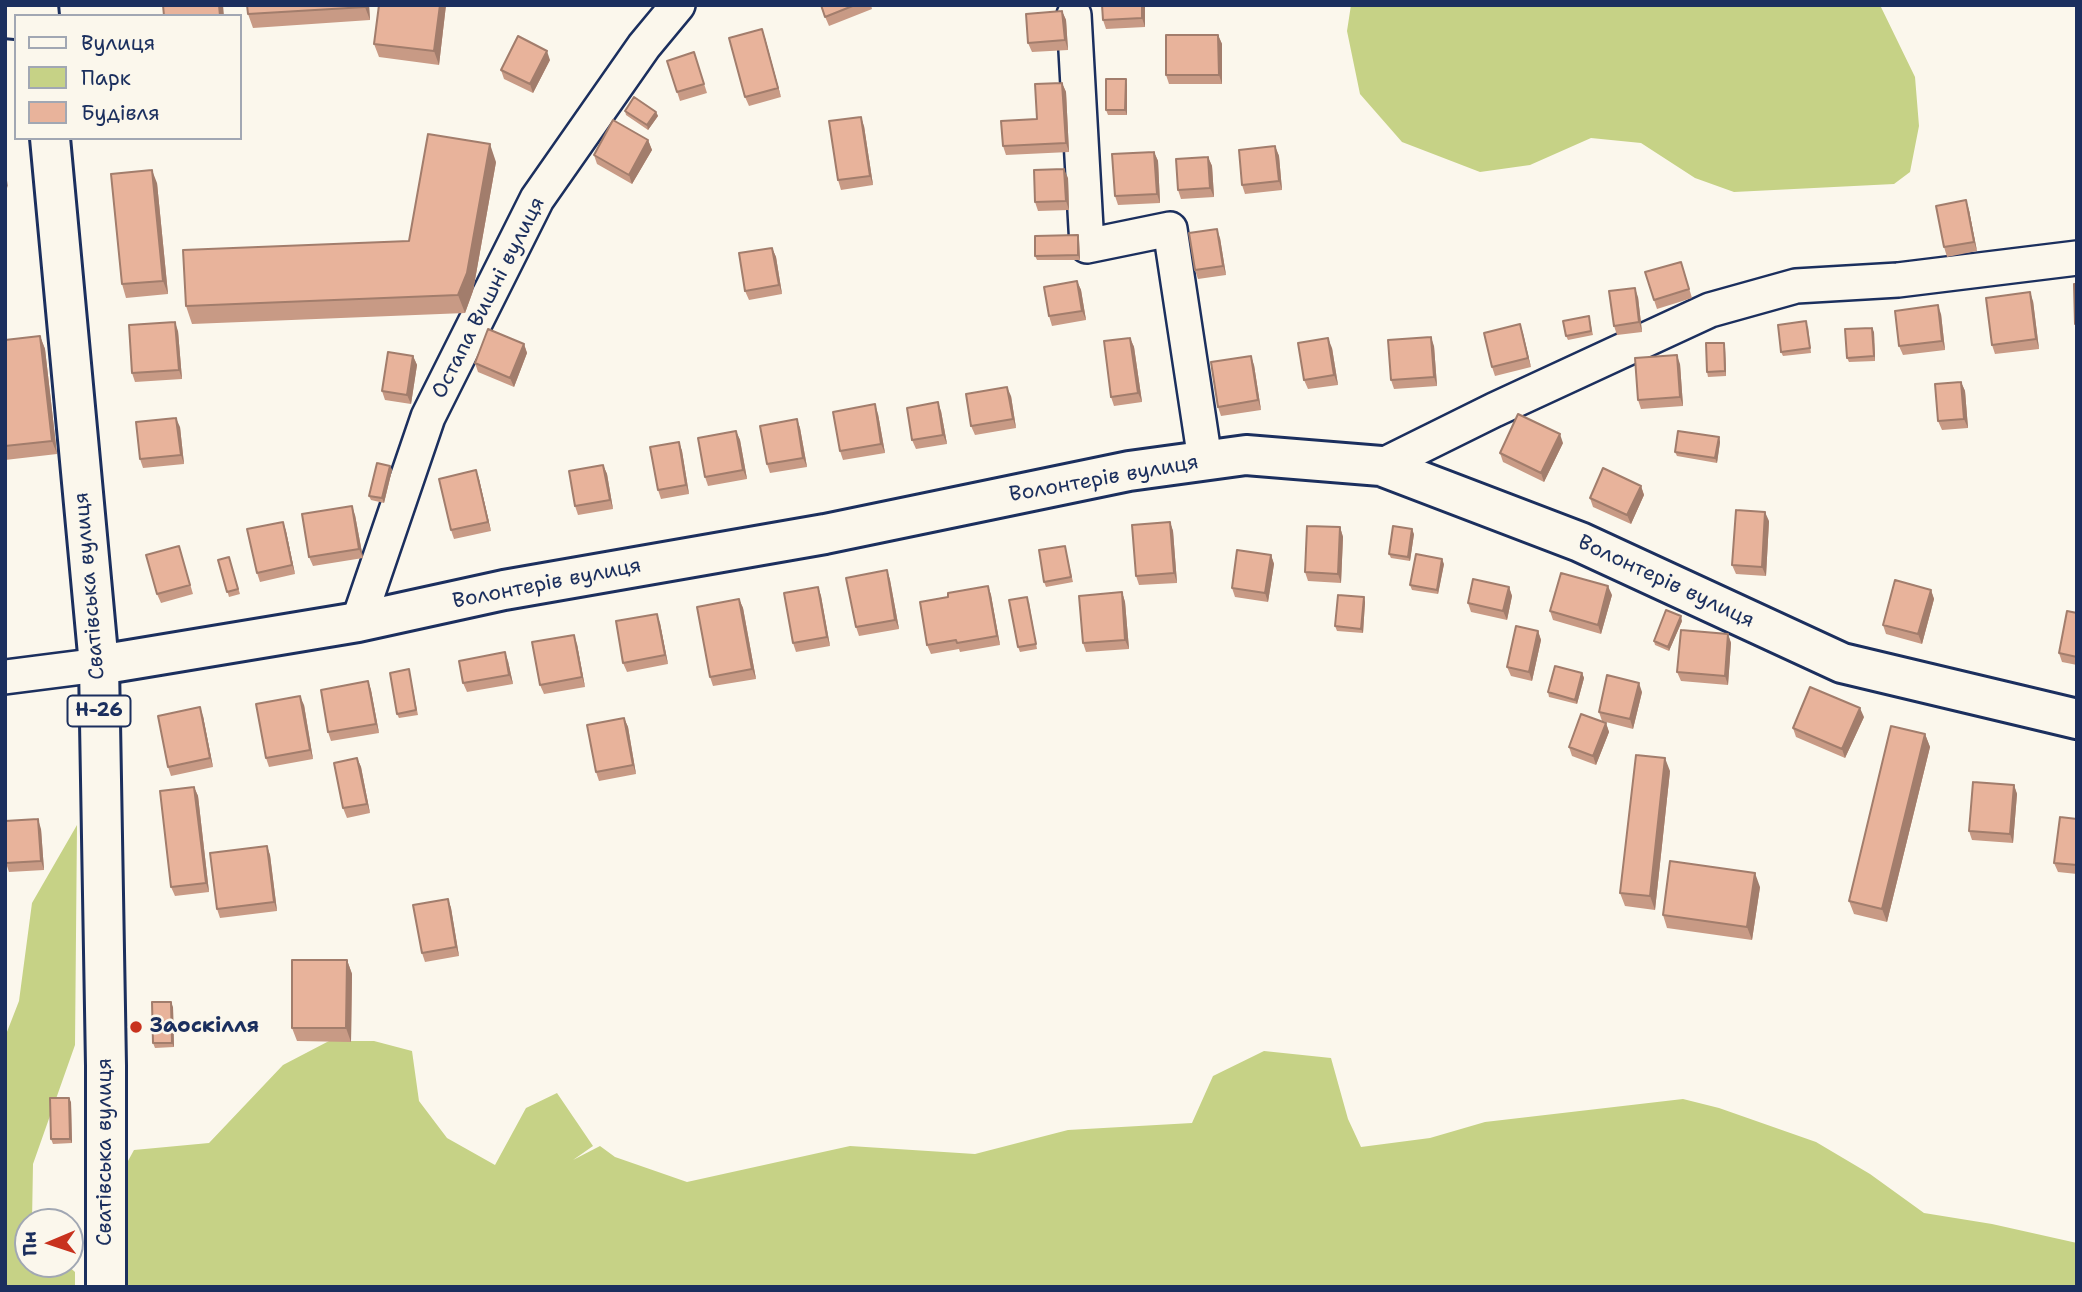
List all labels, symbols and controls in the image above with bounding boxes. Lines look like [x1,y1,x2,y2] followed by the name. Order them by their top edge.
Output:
[14,14,242,140] legend
[81,29,155,57] text: Вулиця
[81,64,131,92] text: Парк
[81,99,160,127] text: Будівля
[427,193,551,403] street label: Остапа Вишні вулиця
[1007,450,1201,508] street label: Волонтерів вулиця
[69,491,111,681] street label: Сватівська вулиця
[1574,530,1758,634] street label: Волонтерів вулиця
[451,553,643,615] street label: Волонтерів вулиця
[68,696,130,726] road number: Н-26
[150,1014,259,1040] place label: Заоскілля
[128,1019,144,1035] marker: Заоскілля
[93,1058,119,1246] street label: Сватівська вулиця
[14,1208,84,1278] north arrow
[17,1231,42,1257] text: Пн

